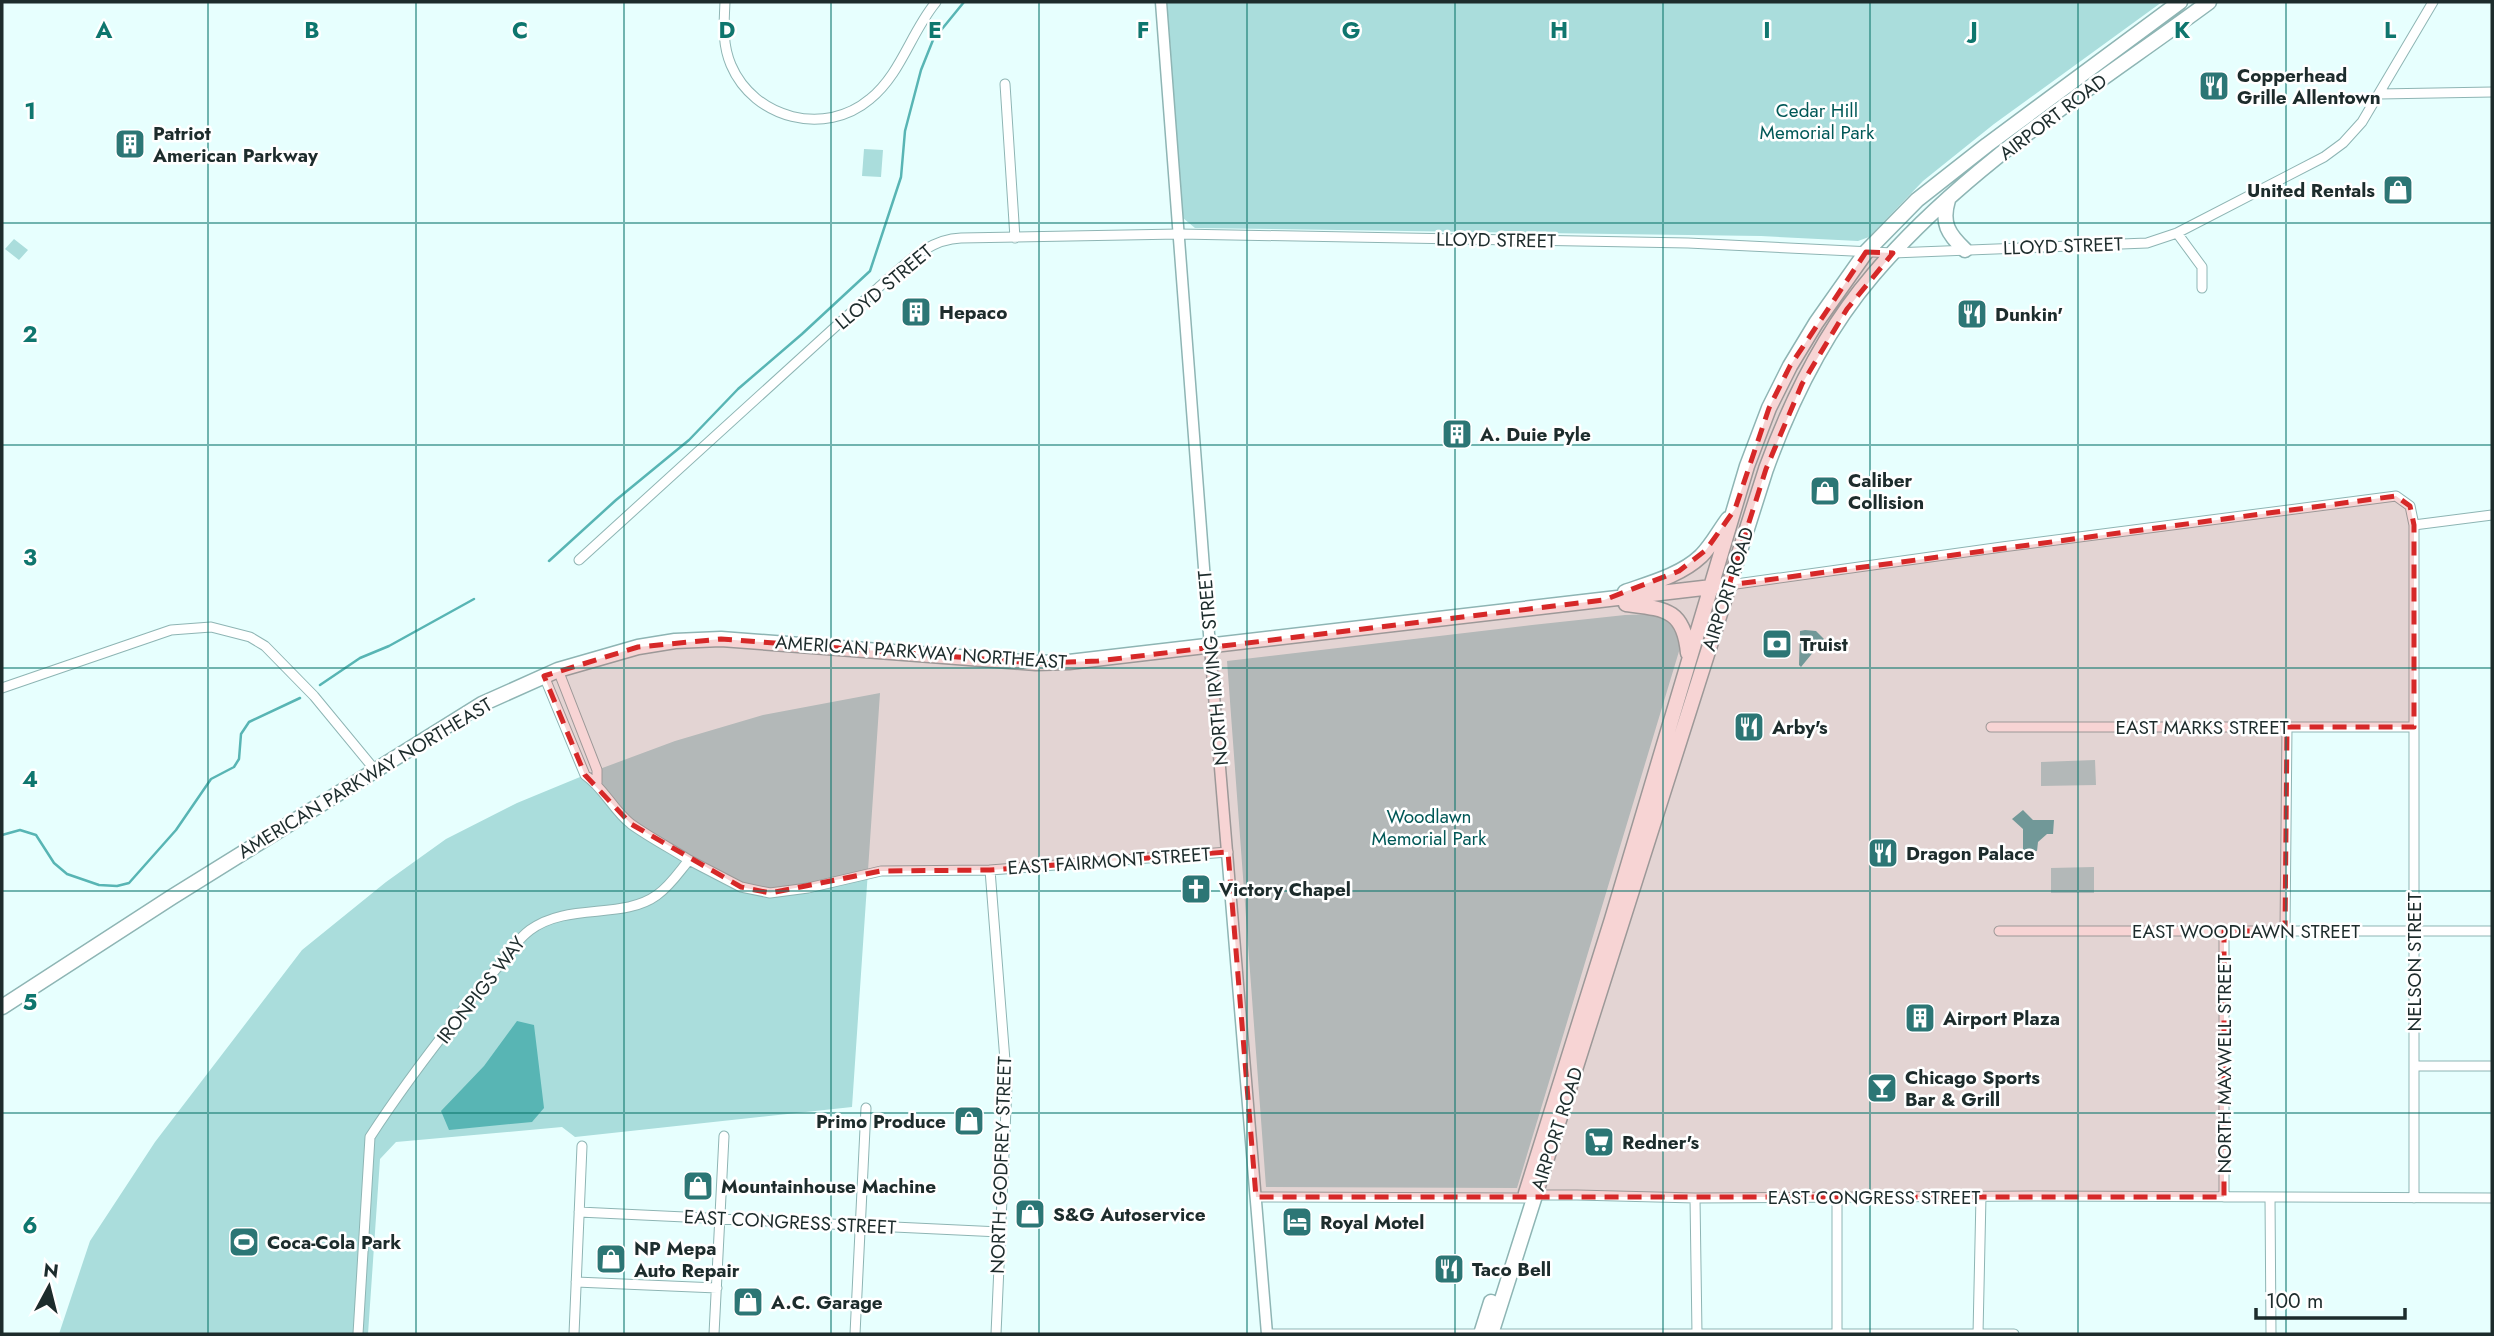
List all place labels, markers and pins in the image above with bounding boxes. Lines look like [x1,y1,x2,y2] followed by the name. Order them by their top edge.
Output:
[2237,62,2381,111] place label: Copperhead Grille Allentown
[2197,69,2231,103] restaurant icon: Copperhead Grille Allentown
[152,120,319,169] place label: Patriot American Parkway
[113,127,147,161] building icon: Patriot American Parkway
[2381,173,2415,207] shop icon: United Rentals
[2247,177,2375,204] place label: United Rentals
[899,295,933,329] building icon: Hepaco
[1955,297,1989,331] restaurant icon: Dunkin'
[939,299,1007,326] place label: Hepaco
[1995,301,2063,328] place label: Dunkin'
[1440,417,1474,451] building icon: A. Duie Pyle
[1479,421,1591,448] place label: A. Duie Pyle
[1848,467,1924,516] place label: Caliber Collision
[1808,474,1842,508] shop icon: Caliber Collision
[1760,627,1794,661] bank icon: Truist
[1800,631,1848,658] place label: Truist
[1732,710,1766,744] restaurant icon: Arby's
[1771,714,1828,741] place label: Arby's
[1866,836,1900,870] restaurant icon: Dragon Palace
[1906,840,2035,867] place label: Dragon Palace
[1179,872,1213,906] church icon: Victory Chapel
[1218,876,1351,903] place label: Victory Chapel
[1903,1001,1937,1035] building icon: Airport Plaza
[1942,1005,2060,1032] place label: Airport Plaza
[1905,1064,2040,1113] place label: Chicago Sports Bar & Grill
[1865,1071,1899,1105] bar icon: Chicago Sports Bar & Grill
[952,1104,986,1138] shop icon: Primo Produce
[816,1108,946,1135] place label: Primo Produce
[1582,1125,1616,1159] supermarket icon: Redner's
[1622,1129,1699,1156] place label: Redner's
[681,1169,715,1203] shop icon: Mountainhouse Machine
[721,1173,936,1200] place label: Mountainhouse Machine
[1013,1197,1047,1231] shop icon: S&G Autoservice
[1053,1201,1206,1228] place label: S&G Autoservice
[1280,1205,1314,1239] hotel icon: Royal Motel
[1320,1209,1424,1236] place label: Royal Motel
[227,1225,261,1259] sports icon: Coca-Cola Park
[267,1229,401,1256] place label: Coca-Cola Park
[633,1235,740,1284] place label: NP Mepa Auto Repair
[594,1242,628,1276] shop icon: NP Mepa Auto Repair
[1432,1252,1466,1286] restaurant icon: Taco Bell
[1472,1256,1551,1283] place label: Taco Bell
[731,1285,765,1319] shop icon: A.C. Garage
[770,1289,883,1316] place label: A.C. Garage

